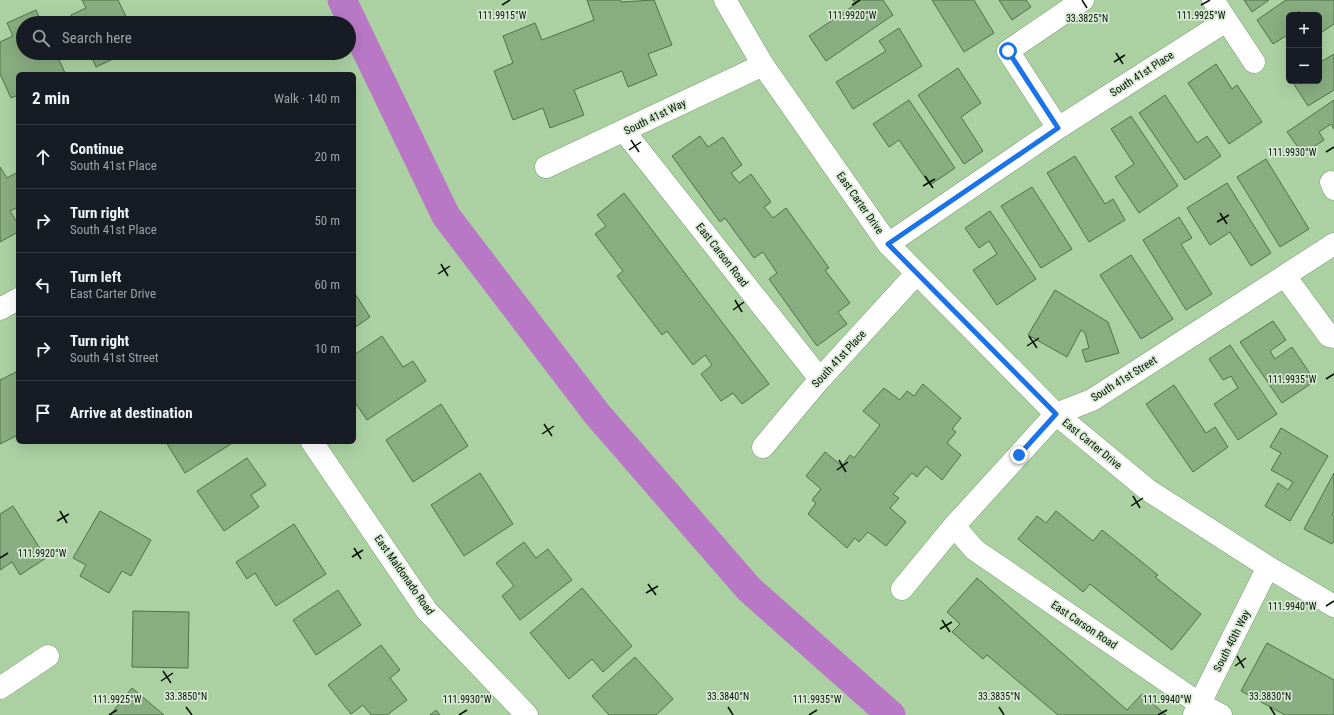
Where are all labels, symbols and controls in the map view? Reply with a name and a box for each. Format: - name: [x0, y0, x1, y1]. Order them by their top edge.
- text: 111.9915°W: [478, 10, 527, 21]
- text: 111.9920°W: [828, 10, 877, 21]
- text: 111.9925°W: [1177, 10, 1226, 21]
- map controls: [1286, 12, 1322, 84]
- button: +: [1286, 12, 1322, 48]
- text: 33.3825°N: [1066, 13, 1108, 24]
- search box: [16, 16, 356, 60]
- icon: search: [30, 27, 52, 49]
- text: Search here: [62, 29, 132, 47]
- route start: [999, 42, 1017, 60]
- button: −: [1286, 48, 1322, 84]
- street label: South 41st Place: [1108, 49, 1176, 99]
- text: 2 min: [32, 88, 70, 108]
- text: Walk · 140 m: [274, 91, 340, 106]
- street label: South 41st Way: [622, 96, 688, 138]
- text: Continue: [70, 140, 124, 158]
- icon: ahead: [32, 146, 54, 168]
- text: 111.9930°W: [1268, 147, 1317, 158]
- text: 20 m: [314, 149, 340, 164]
- text: South 41st Place: [70, 158, 157, 173]
- street label: East Carter Drive: [834, 169, 886, 237]
- text: Turn right: [70, 204, 129, 222]
- icon: right: [32, 210, 54, 232]
- text: 50 m: [314, 213, 340, 228]
- street label: East Carson Road: [693, 221, 751, 289]
- text: South 41st Place: [70, 222, 157, 237]
- text: Turn left: [70, 268, 121, 286]
- icon: left: [32, 274, 54, 296]
- text: 60 m: [314, 277, 340, 292]
- text: East Carter Drive: [70, 286, 156, 301]
- street label: South 41st Place: [809, 328, 869, 390]
- text: Turn right: [70, 332, 129, 350]
- icon: right: [32, 338, 54, 360]
- text: 10 m: [314, 341, 340, 356]
- text: South 41st Street: [70, 350, 159, 365]
- street label: South 41st Street: [1089, 354, 1159, 404]
- text: 111.9935°W: [1268, 374, 1317, 385]
- icon: arrive: [32, 402, 54, 424]
- text: Arrive at destination: [70, 404, 193, 422]
- street label: East Carter Drive: [1060, 416, 1124, 472]
- route end: [1010, 446, 1028, 464]
- street label: East Maldonado Road: [371, 532, 437, 618]
- text: 111.9920°W: [18, 548, 67, 559]
- street label: East Carson Road: [1048, 598, 1120, 652]
- text: 111.9940°W: [1268, 601, 1317, 612]
- street label: South 40th Way: [1211, 608, 1253, 674]
- text: 33.3850°N: [165, 691, 207, 702]
- text: 33.3840°N: [707, 691, 749, 702]
- text: 33.3835°N: [978, 691, 1020, 702]
- text: 33.3830°N: [1249, 691, 1291, 702]
- text: 111.9925°W: [93, 694, 142, 705]
- text: 111.9930°W: [443, 694, 492, 705]
- text: 111.9935°W: [793, 694, 842, 705]
- text: 111.9940°W: [1143, 694, 1192, 705]

